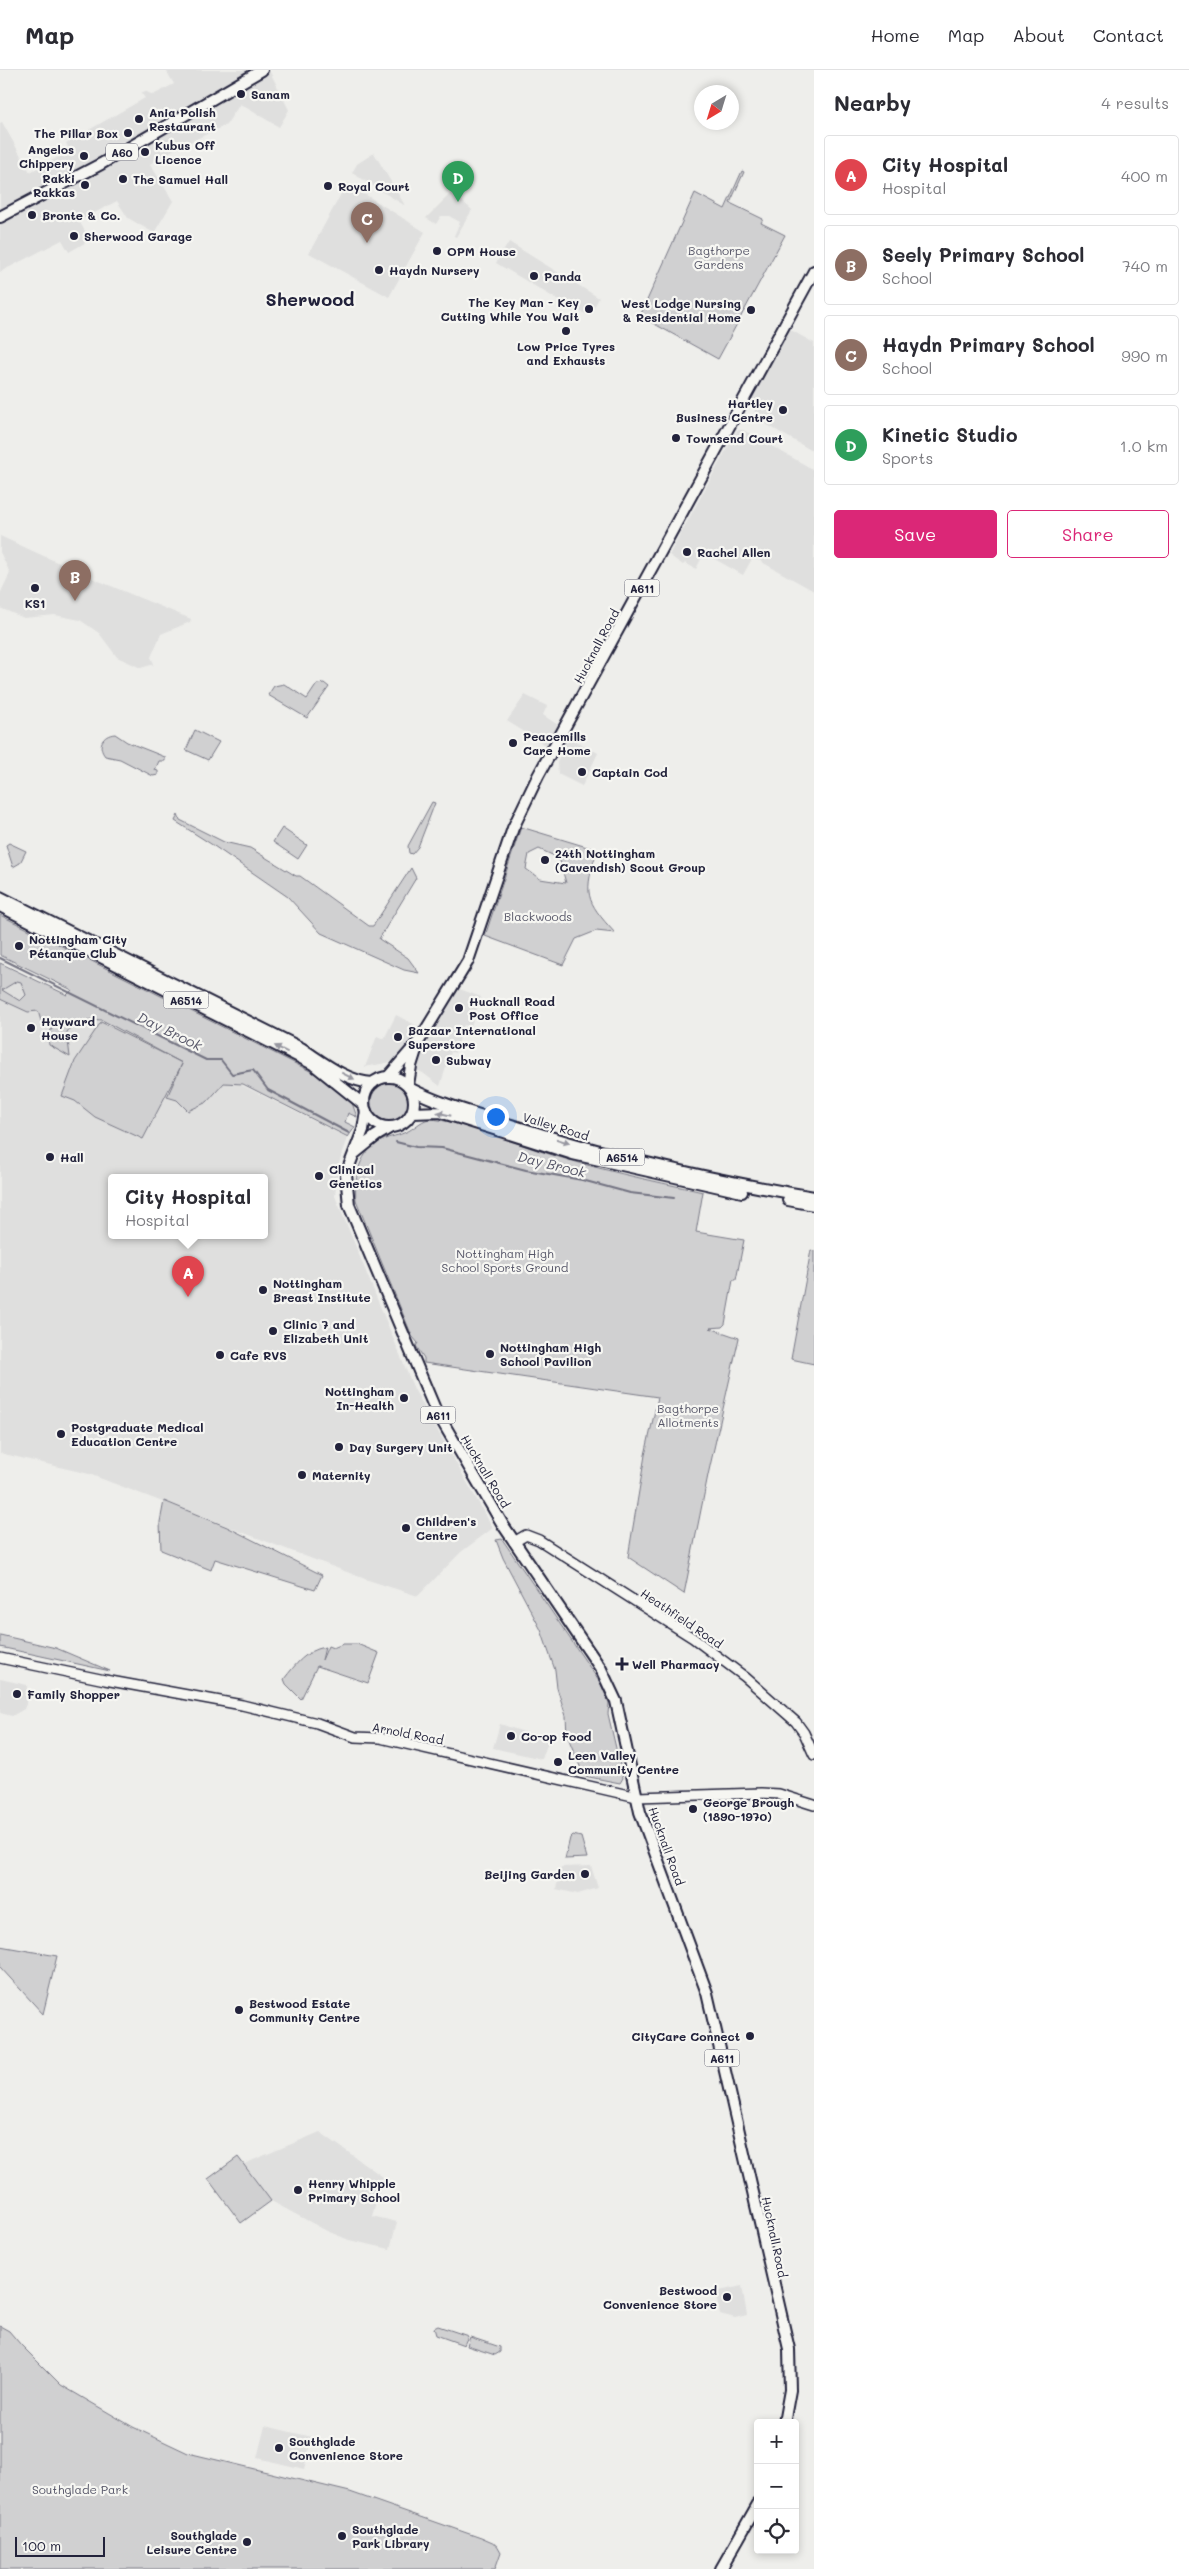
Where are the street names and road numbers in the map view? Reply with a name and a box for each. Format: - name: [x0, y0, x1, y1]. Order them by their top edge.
- road number: A60: [106, 144, 138, 160]
- road number: A611: [624, 579, 660, 596]
- street label: Hucknall Road: [570, 606, 623, 686]
- road number: A6514: [164, 992, 208, 1008]
- street label: Valley Road: [521, 1108, 592, 1144]
- road number: A6514: [600, 1148, 644, 1166]
- road number: A611: [420, 1406, 456, 1424]
- street label: Hucknall Road: [458, 1432, 514, 1511]
- street label: Heathfield Road: [638, 1585, 726, 1652]
- street label: Arnold Road: [371, 1718, 445, 1748]
- street label: Hucknall Road: [645, 1805, 689, 1888]
- road number: A611: [704, 2050, 740, 2066]
- street label: Hucknall Road: [759, 2195, 791, 2279]

